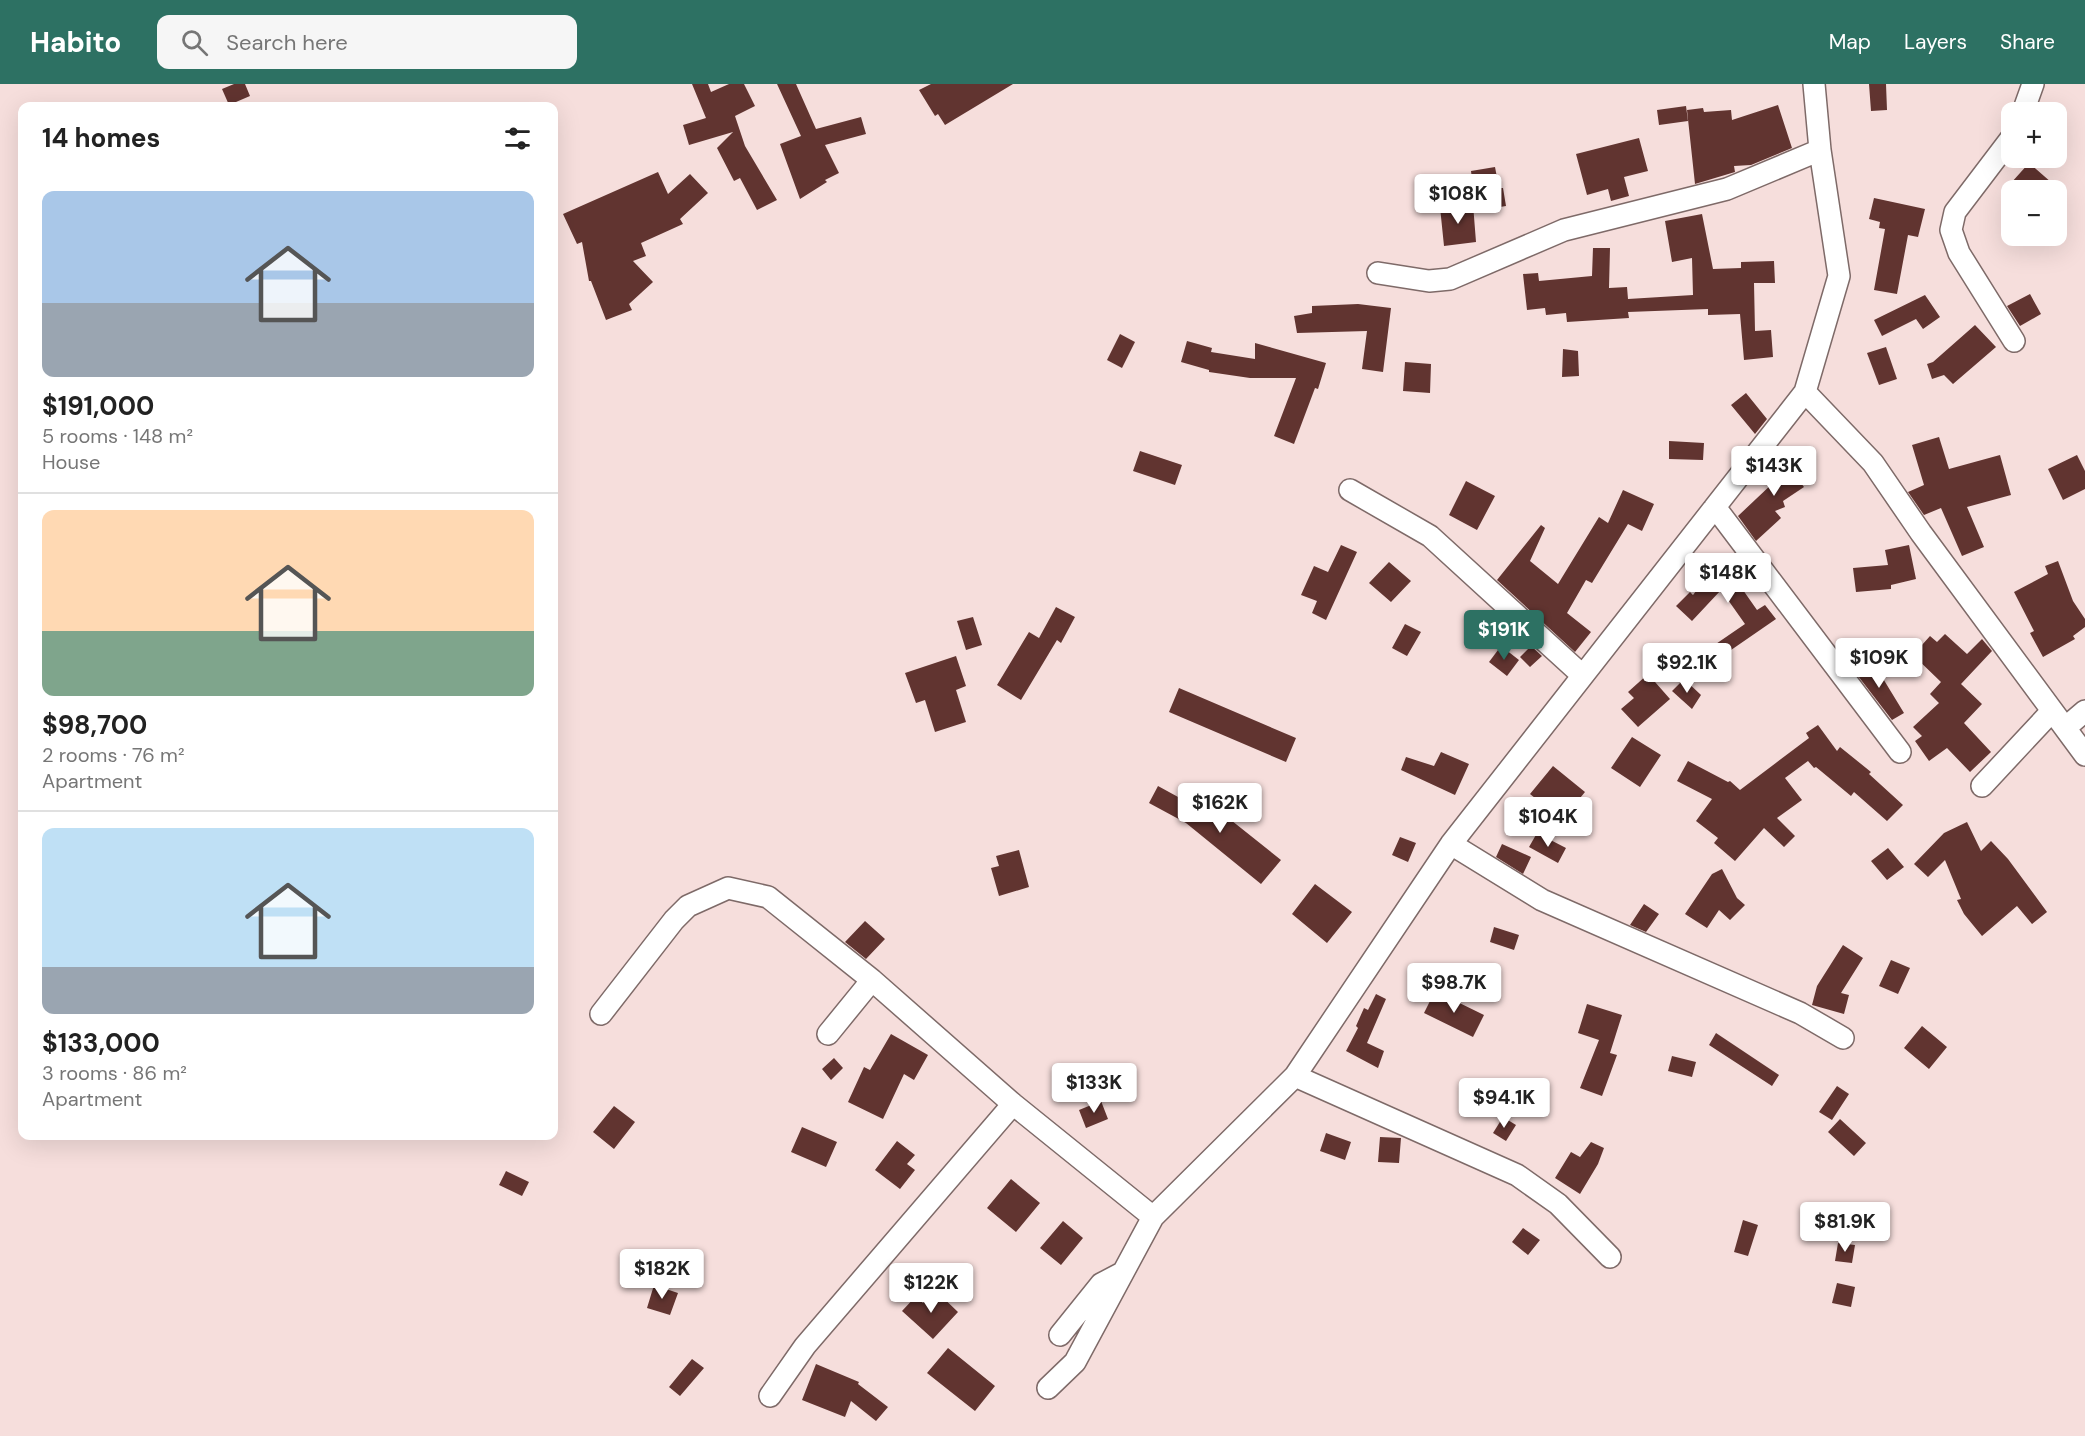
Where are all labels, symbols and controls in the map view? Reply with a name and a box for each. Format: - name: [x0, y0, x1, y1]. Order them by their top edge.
- search box: [157, 15, 577, 69]
- text: Habito: [30, 24, 121, 61]
- icon: search: [178, 26, 211, 59]
- text: Search here: [226, 28, 348, 57]
- text: Map: [1829, 28, 1871, 56]
- text: Layers: [1904, 28, 1967, 56]
- text: Share: [2000, 28, 2055, 56]
- map controls: [2001, 102, 2067, 246]
- button: +: [2001, 102, 2067, 168]
- text: 14 homes: [42, 121, 160, 155]
- icon: filters: [501, 122, 534, 155]
- pin: $108K: [1416, 174, 1500, 225]
- text: $108K: [1428, 180, 1488, 206]
- button: −: [2001, 180, 2067, 246]
- icon: home: [234, 230, 342, 338]
- text: $191,000: [42, 389, 154, 423]
- text: 5 rooms · 148 m²: [42, 423, 193, 449]
- pin: $143K: [1732, 446, 1816, 497]
- text: House: [42, 449, 100, 475]
- text: $143K: [1745, 452, 1803, 478]
- icon: home: [234, 549, 342, 657]
- pin: $148K: [1686, 553, 1770, 604]
- text: $148K: [1699, 559, 1757, 585]
- pin: $191K: [1462, 610, 1546, 661]
- text: $191K: [1478, 616, 1530, 642]
- pin: $109K: [1837, 638, 1921, 689]
- pin: $92.1K: [1638, 643, 1736, 694]
- text: $109K: [1849, 644, 1909, 670]
- text: $92.1K: [1657, 649, 1717, 675]
- text: $98,700: [42, 708, 147, 742]
- text: 2 rooms · 76 m²: [42, 742, 185, 768]
- text: Apartment: [42, 768, 142, 794]
- pin: $162K: [1178, 783, 1262, 834]
- text: $162K: [1192, 789, 1248, 815]
- pin: $104K: [1506, 797, 1590, 848]
- text: $104K: [1518, 803, 1578, 829]
- icon: home: [234, 867, 342, 975]
- pin: $98.7K: [1405, 963, 1503, 1014]
- text: $98.7K: [1421, 969, 1487, 995]
- text: $133,000: [42, 1026, 160, 1060]
- text: 3 rooms · 86 m²: [42, 1060, 187, 1086]
- pin: $133K: [1052, 1063, 1136, 1114]
- text: $133K: [1066, 1069, 1122, 1095]
- pin: $94.1K: [1455, 1078, 1553, 1129]
- text: $94.1K: [1473, 1084, 1535, 1110]
- text: Apartment: [42, 1086, 142, 1112]
- pin: $81.9K: [1796, 1202, 1894, 1253]
- text: $81.9K: [1814, 1208, 1876, 1234]
- pin: $182K: [620, 1249, 704, 1300]
- text: $182K: [634, 1255, 690, 1281]
- pin: $122K: [889, 1263, 973, 1314]
- text: $122K: [903, 1269, 959, 1295]

